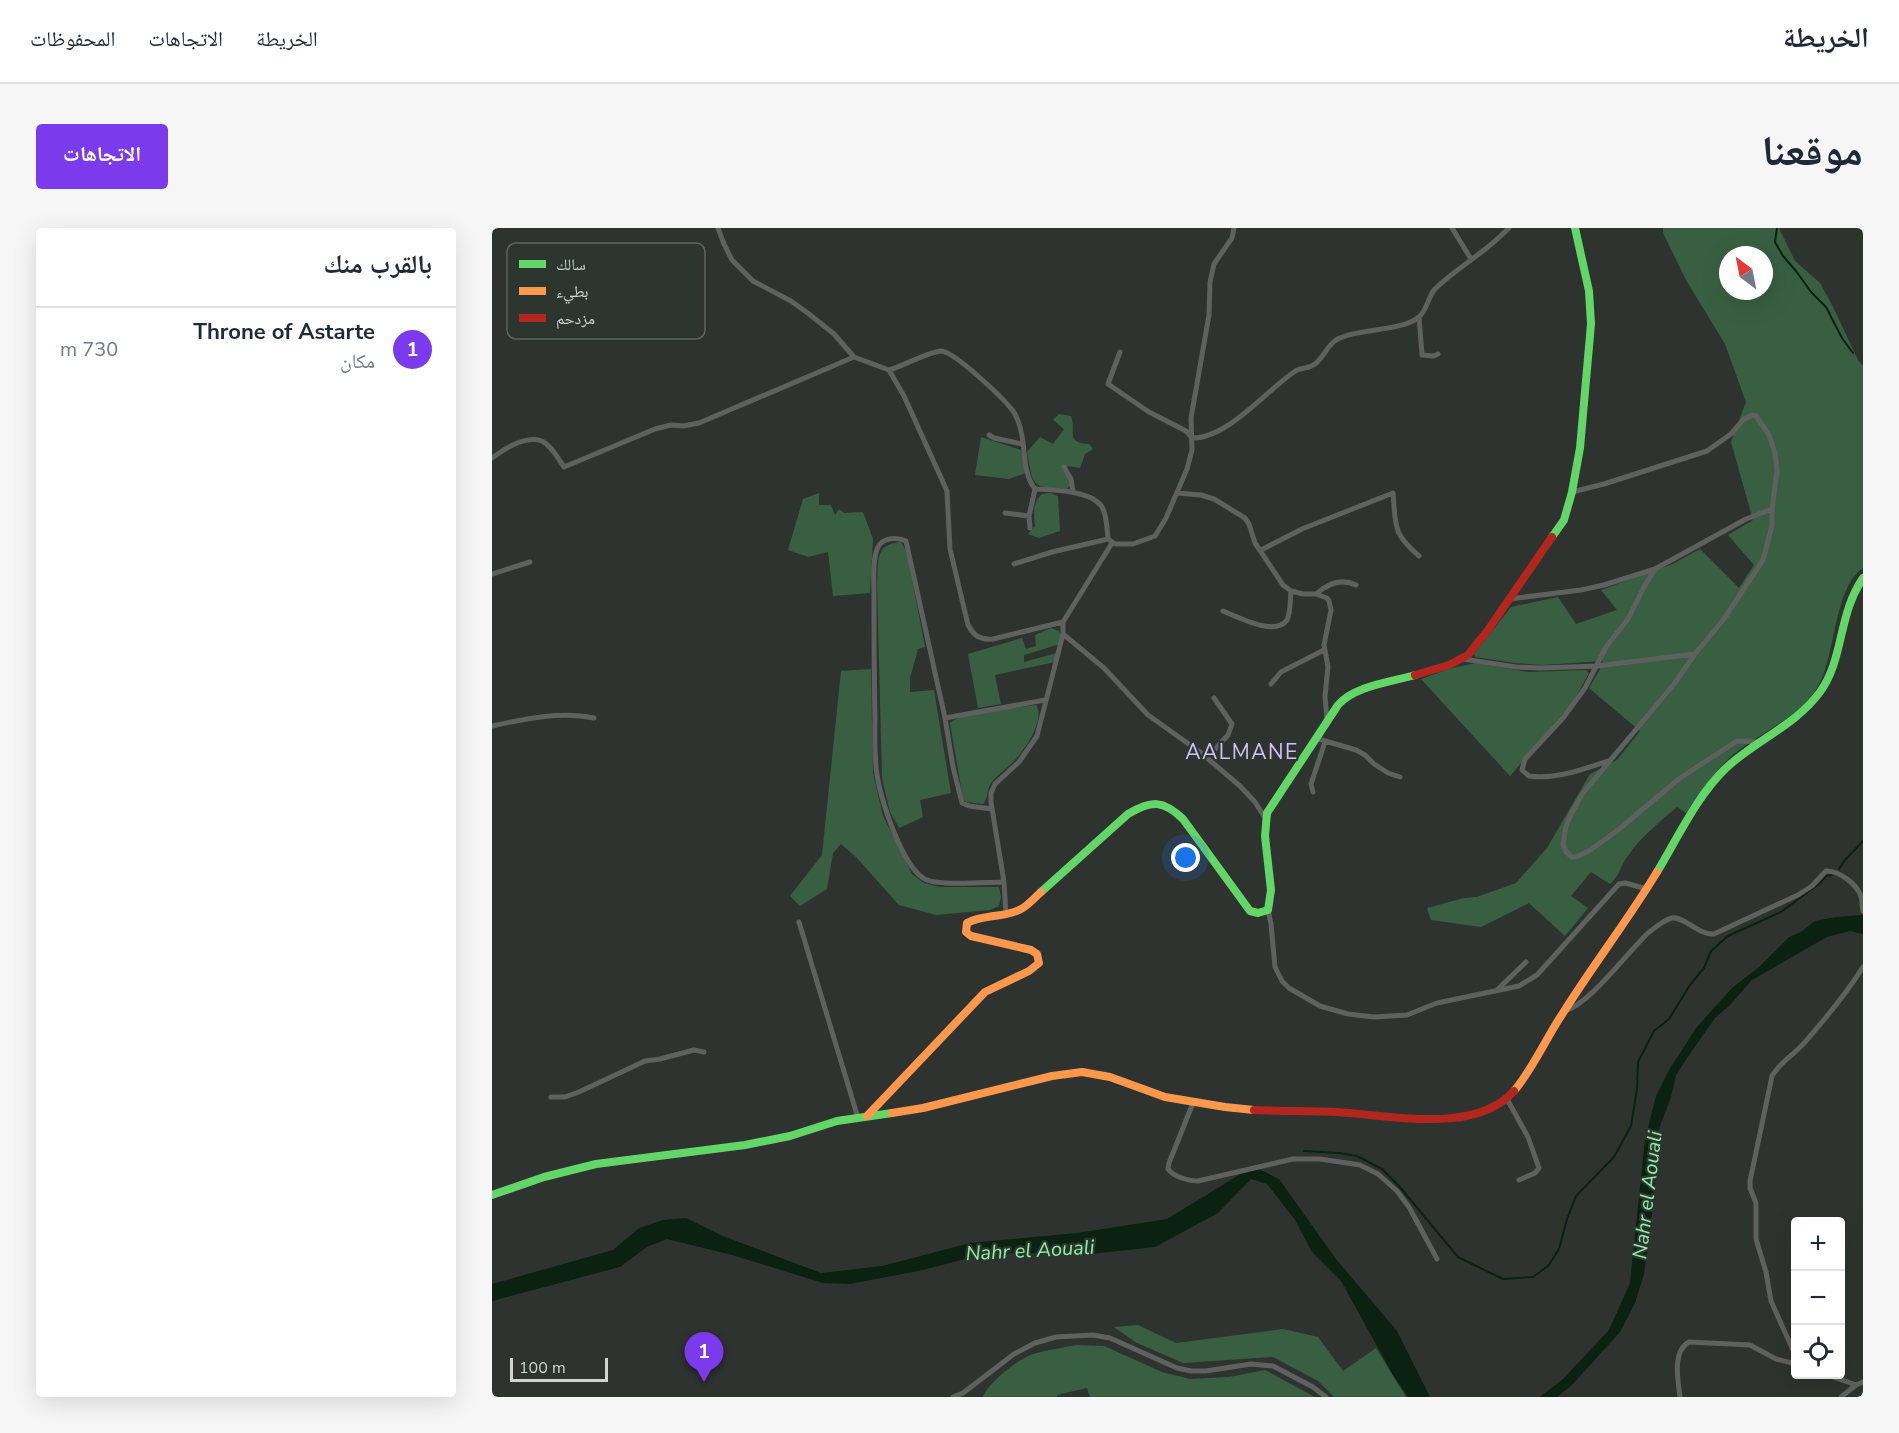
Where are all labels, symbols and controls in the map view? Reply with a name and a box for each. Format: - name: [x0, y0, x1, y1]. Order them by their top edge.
- text: الخريطة: [1783, 19, 1869, 57]
- text: المحفوظات: [30, 25, 115, 53]
- text: الاتجاهات: [148, 25, 223, 53]
- text: الخريطة: [256, 25, 318, 53]
- text: موقعنا: [1762, 123, 1863, 180]
- button: الاتجاهات: [36, 124, 168, 189]
- legend: [507, 243, 705, 339]
- north arrow: [1719, 246, 1773, 300]
- text: بالقرب منك: [324, 247, 432, 282]
- text: سالك: [556, 254, 586, 276]
- text: بطيء: [556, 281, 588, 304]
- text: مزدحم: [556, 308, 595, 330]
- text: Throne of Astarte: [193, 317, 375, 347]
- text: 730 m: [60, 336, 118, 363]
- text: 1: [407, 336, 419, 363]
- text: مكان: [340, 348, 375, 375]
- district label: AALMANE: [1185, 738, 1299, 766]
- your location: [1171, 843, 1200, 872]
- water label: Nahr el Aouali: [1626, 1129, 1669, 1261]
- map controls: [1791, 1217, 1845, 1379]
- button: +: [1791, 1217, 1845, 1271]
- water label: Nahr el Aouali: [965, 1234, 1095, 1267]
- button: −: [1791, 1271, 1845, 1325]
- button: locate: [1791, 1325, 1845, 1379]
- pin: 1: [684, 1332, 724, 1382]
- scale bar: [510, 1355, 608, 1382]
- text: 100 m: [519, 1357, 566, 1379]

